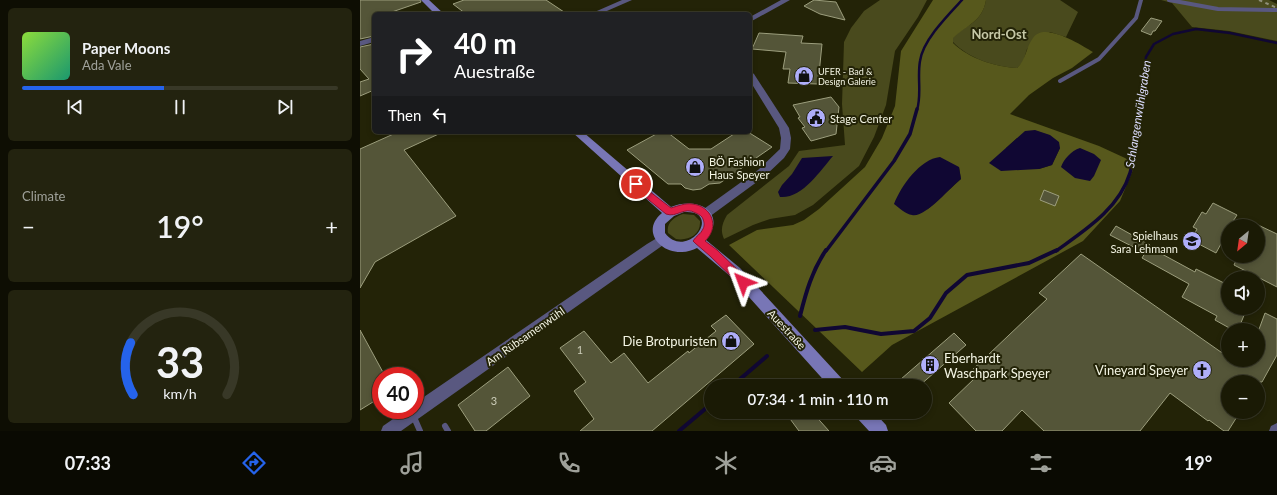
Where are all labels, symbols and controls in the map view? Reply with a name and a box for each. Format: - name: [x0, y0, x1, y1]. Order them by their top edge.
- text: 40 m: [454, 26, 517, 60]
- district label: Nord-Ost: [971, 26, 1027, 42]
- icon: right: [388, 28, 440, 80]
- text: Paper Moons: [82, 39, 170, 57]
- text: Ada Vale: [82, 57, 132, 73]
- water label: Schlangenwühlgraben: [1122, 59, 1154, 169]
- text: Auestraße: [454, 60, 535, 82]
- shop icon: UFER - Bad & Design Galerie: [793, 65, 815, 87]
- place label: UFER - Bad & Design Galerie: [818, 66, 876, 87]
- icon: previous: [64, 96, 86, 118]
- icon: pause: [169, 96, 191, 118]
- icon: next: [274, 96, 296, 118]
- icon: left: [429, 104, 451, 126]
- text: Then: [388, 106, 421, 124]
- public building icon: Stage Center: [805, 107, 827, 129]
- place label: Stage Center: [830, 112, 892, 125]
- place label: BÖ Fashion Haus Speyer: [709, 155, 769, 181]
- shop icon: BÖ Fashion Haus Speyer: [684, 156, 706, 178]
- pin: [619, 167, 653, 201]
- icon: arrive: [625, 173, 647, 195]
- text: Climate: [22, 188, 65, 204]
- text: 19°: [156, 208, 204, 244]
- text: −: [22, 213, 35, 240]
- text: +: [325, 213, 338, 240]
- north arrow: [1221, 219, 1265, 263]
- map controls: [1221, 219, 1265, 419]
- place label: Spielhaus Sara Lehmann: [1110, 229, 1178, 255]
- school or university icon: Spielhaus Sara Lehmann: [1181, 230, 1203, 252]
- position arrow: [722, 261, 764, 303]
- button: sound: [1221, 271, 1265, 315]
- street label: Am Rübsamenwühl: [483, 304, 567, 368]
- street label: Auestraße: [765, 306, 809, 352]
- button: +: [1221, 323, 1265, 367]
- shop icon: Die Brotpuristen: [720, 330, 742, 352]
- place label: Die Brotpuristen: [623, 333, 717, 349]
- text: 33: [156, 336, 204, 386]
- house number: 1: [577, 343, 583, 356]
- place label: Eberhardt Waschpark Speyer: [944, 350, 1050, 381]
- building icon: Eberhardt Waschpark Speyer: [919, 354, 941, 376]
- church icon: Vineyard Speyer: [1191, 359, 1213, 381]
- place label: Vineyard Speyer: [1095, 362, 1188, 378]
- speed limit sign: 40: [372, 367, 424, 419]
- button: −: [1221, 375, 1265, 419]
- text: km/h: [163, 384, 197, 401]
- text: 07:34 · 1 min · 110 m: [748, 390, 888, 408]
- house number: 3: [491, 394, 497, 407]
- icon: directions: [240, 449, 268, 477]
- icon: music: [398, 449, 426, 477]
- icon: phone: [555, 449, 583, 477]
- icon: climate: [712, 449, 740, 477]
- icon: car: [869, 449, 897, 477]
- icon: filters: [1027, 449, 1055, 477]
- text: 07:33: [65, 452, 111, 474]
- text: 19°: [1184, 452, 1212, 474]

